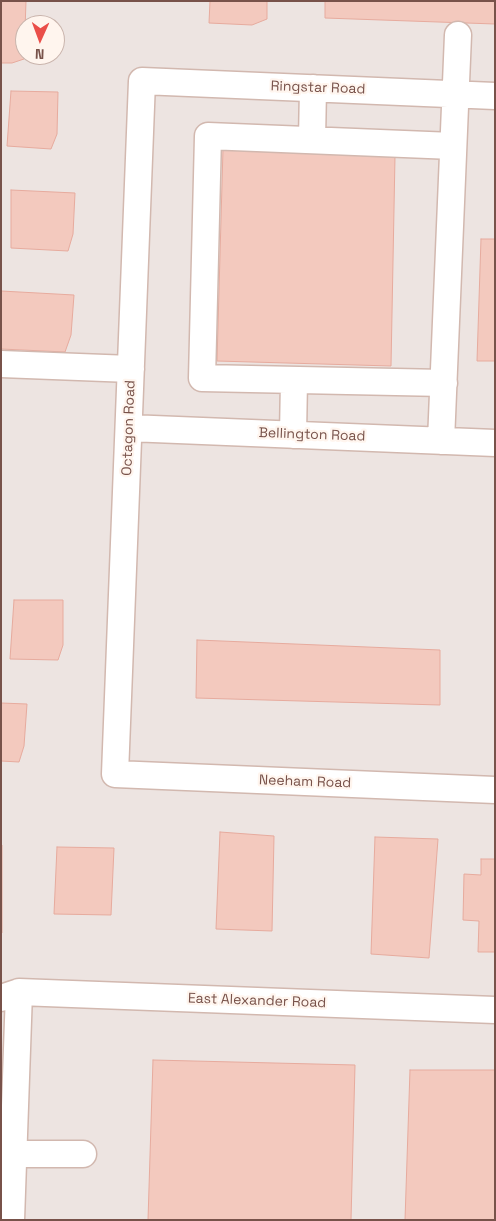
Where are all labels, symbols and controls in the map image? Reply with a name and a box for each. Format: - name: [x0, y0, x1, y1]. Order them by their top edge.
- north arrow: [15, 15, 65, 65]
- text: N: [35, 45, 45, 63]
- street label: Ringstar Road: [270, 78, 366, 98]
- street label: Octagon Road: [119, 380, 139, 476]
- street label: Bellington Road: [258, 425, 366, 445]
- street label: Neeham Road: [258, 772, 352, 792]
- street label: East Alexander Road: [187, 990, 327, 1012]

